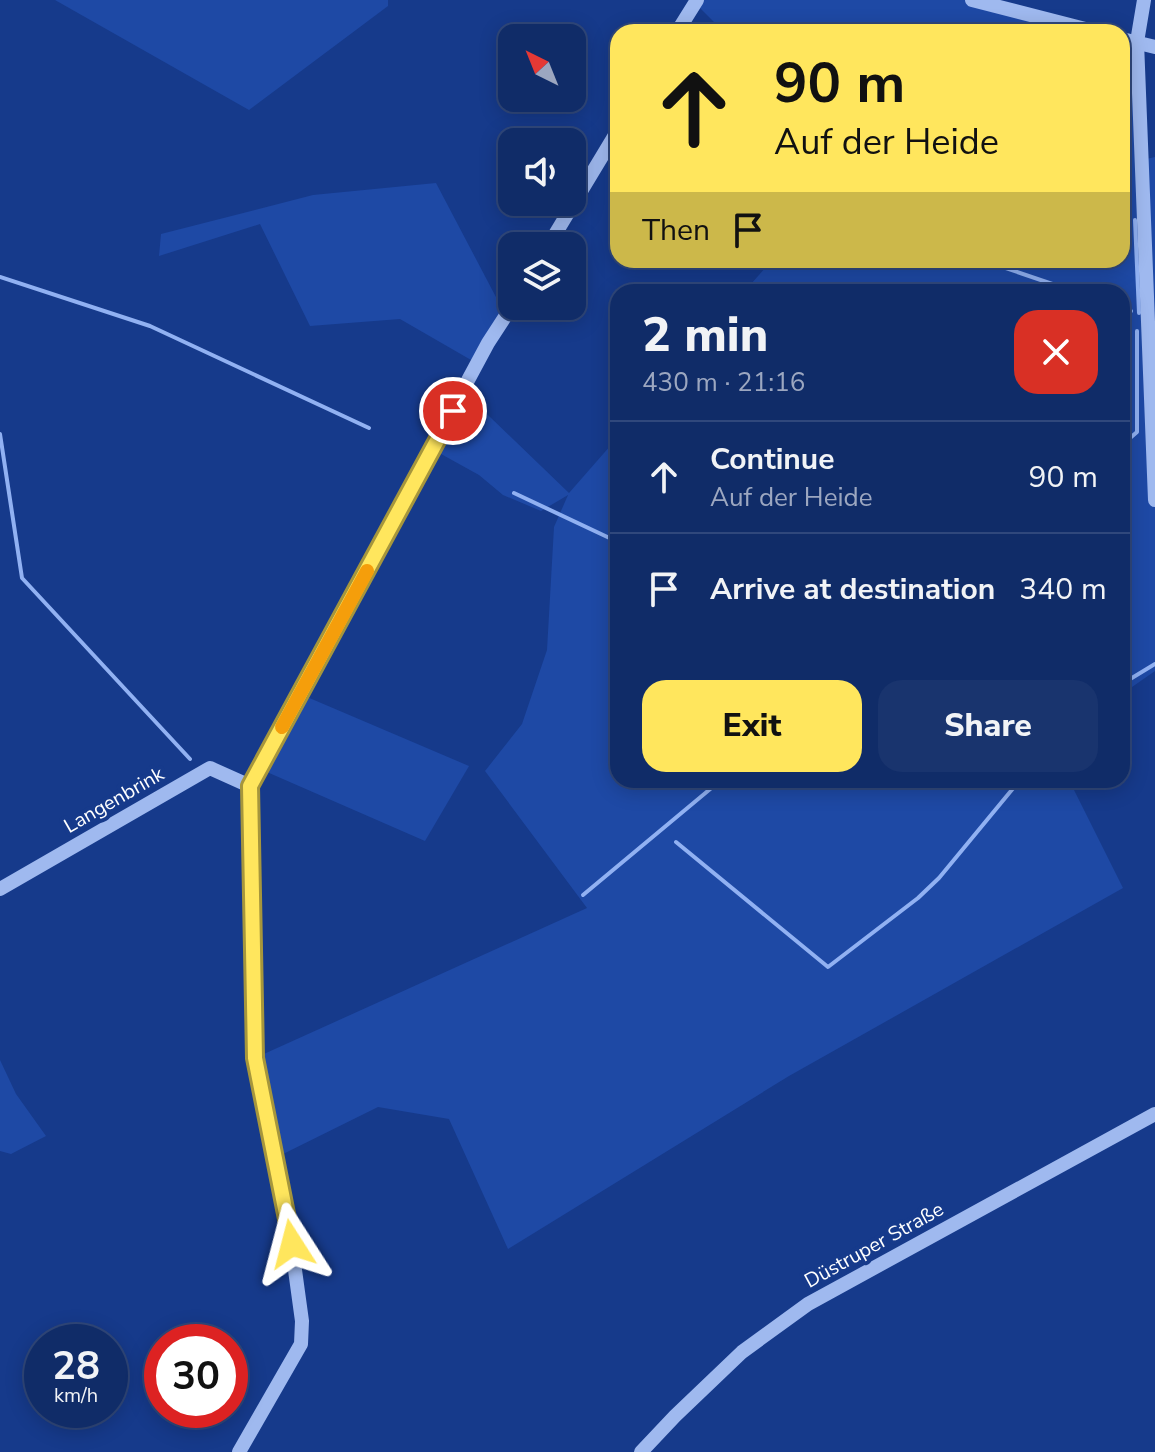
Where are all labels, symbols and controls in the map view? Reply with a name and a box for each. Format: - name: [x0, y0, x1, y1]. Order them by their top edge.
- north arrow: [498, 24, 586, 112]
- map controls: [498, 24, 586, 320]
- text: 90 m: [774, 45, 905, 122]
- icon: ahead: [642, 56, 746, 160]
- text: Auf der Heide: [774, 118, 999, 167]
- button: sound: [498, 128, 586, 216]
- icon: arrive: [726, 208, 770, 252]
- text: Then: [642, 210, 710, 251]
- button: layers: [498, 232, 586, 320]
- text: 2 min: [642, 302, 768, 368]
- button: close: [1014, 310, 1098, 394]
- text: 430 m · 21:16: [642, 365, 805, 400]
- pin: [419, 377, 487, 445]
- icon: arrive: [431, 389, 475, 433]
- text: Continue: [710, 439, 835, 480]
- icon: ahead: [642, 455, 686, 499]
- text: 90 m: [1029, 457, 1098, 498]
- text: Auf der Heide: [710, 480, 873, 515]
- icon: arrive: [642, 567, 686, 611]
- text: Arrive at destination: [710, 569, 995, 610]
- text: 340 m: [1019, 569, 1107, 610]
- button: Exit: [642, 680, 862, 772]
- button: Share: [878, 680, 1098, 772]
- street label: Langenbrink: [59, 760, 170, 840]
- street label: Düstruper Straße: [799, 1196, 949, 1294]
- position arrow: [250, 1202, 334, 1286]
- speed limit sign: 30: [144, 1324, 248, 1428]
- text: 28: [52, 1339, 100, 1393]
- text: km/h: [54, 1382, 98, 1409]

